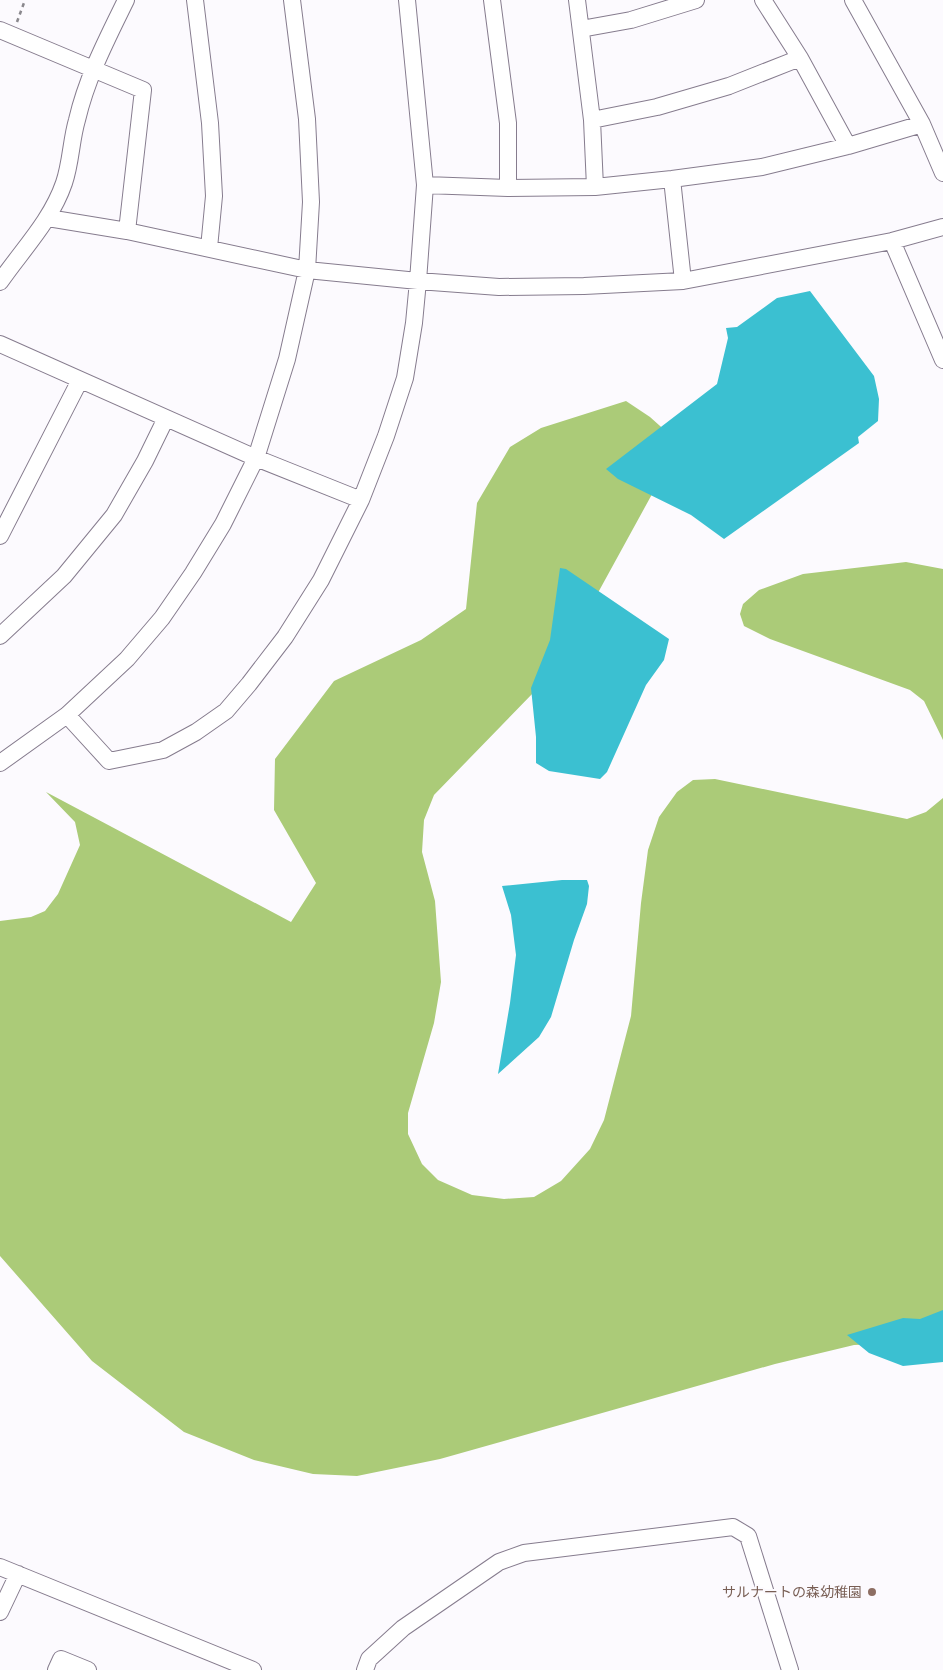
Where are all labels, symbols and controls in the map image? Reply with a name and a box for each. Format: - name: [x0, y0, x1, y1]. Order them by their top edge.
- place label: サルナートの森幼稚園: [722, 1583, 862, 1600]
- marker: サルナートの森幼稚園: [866, 1586, 878, 1598]

